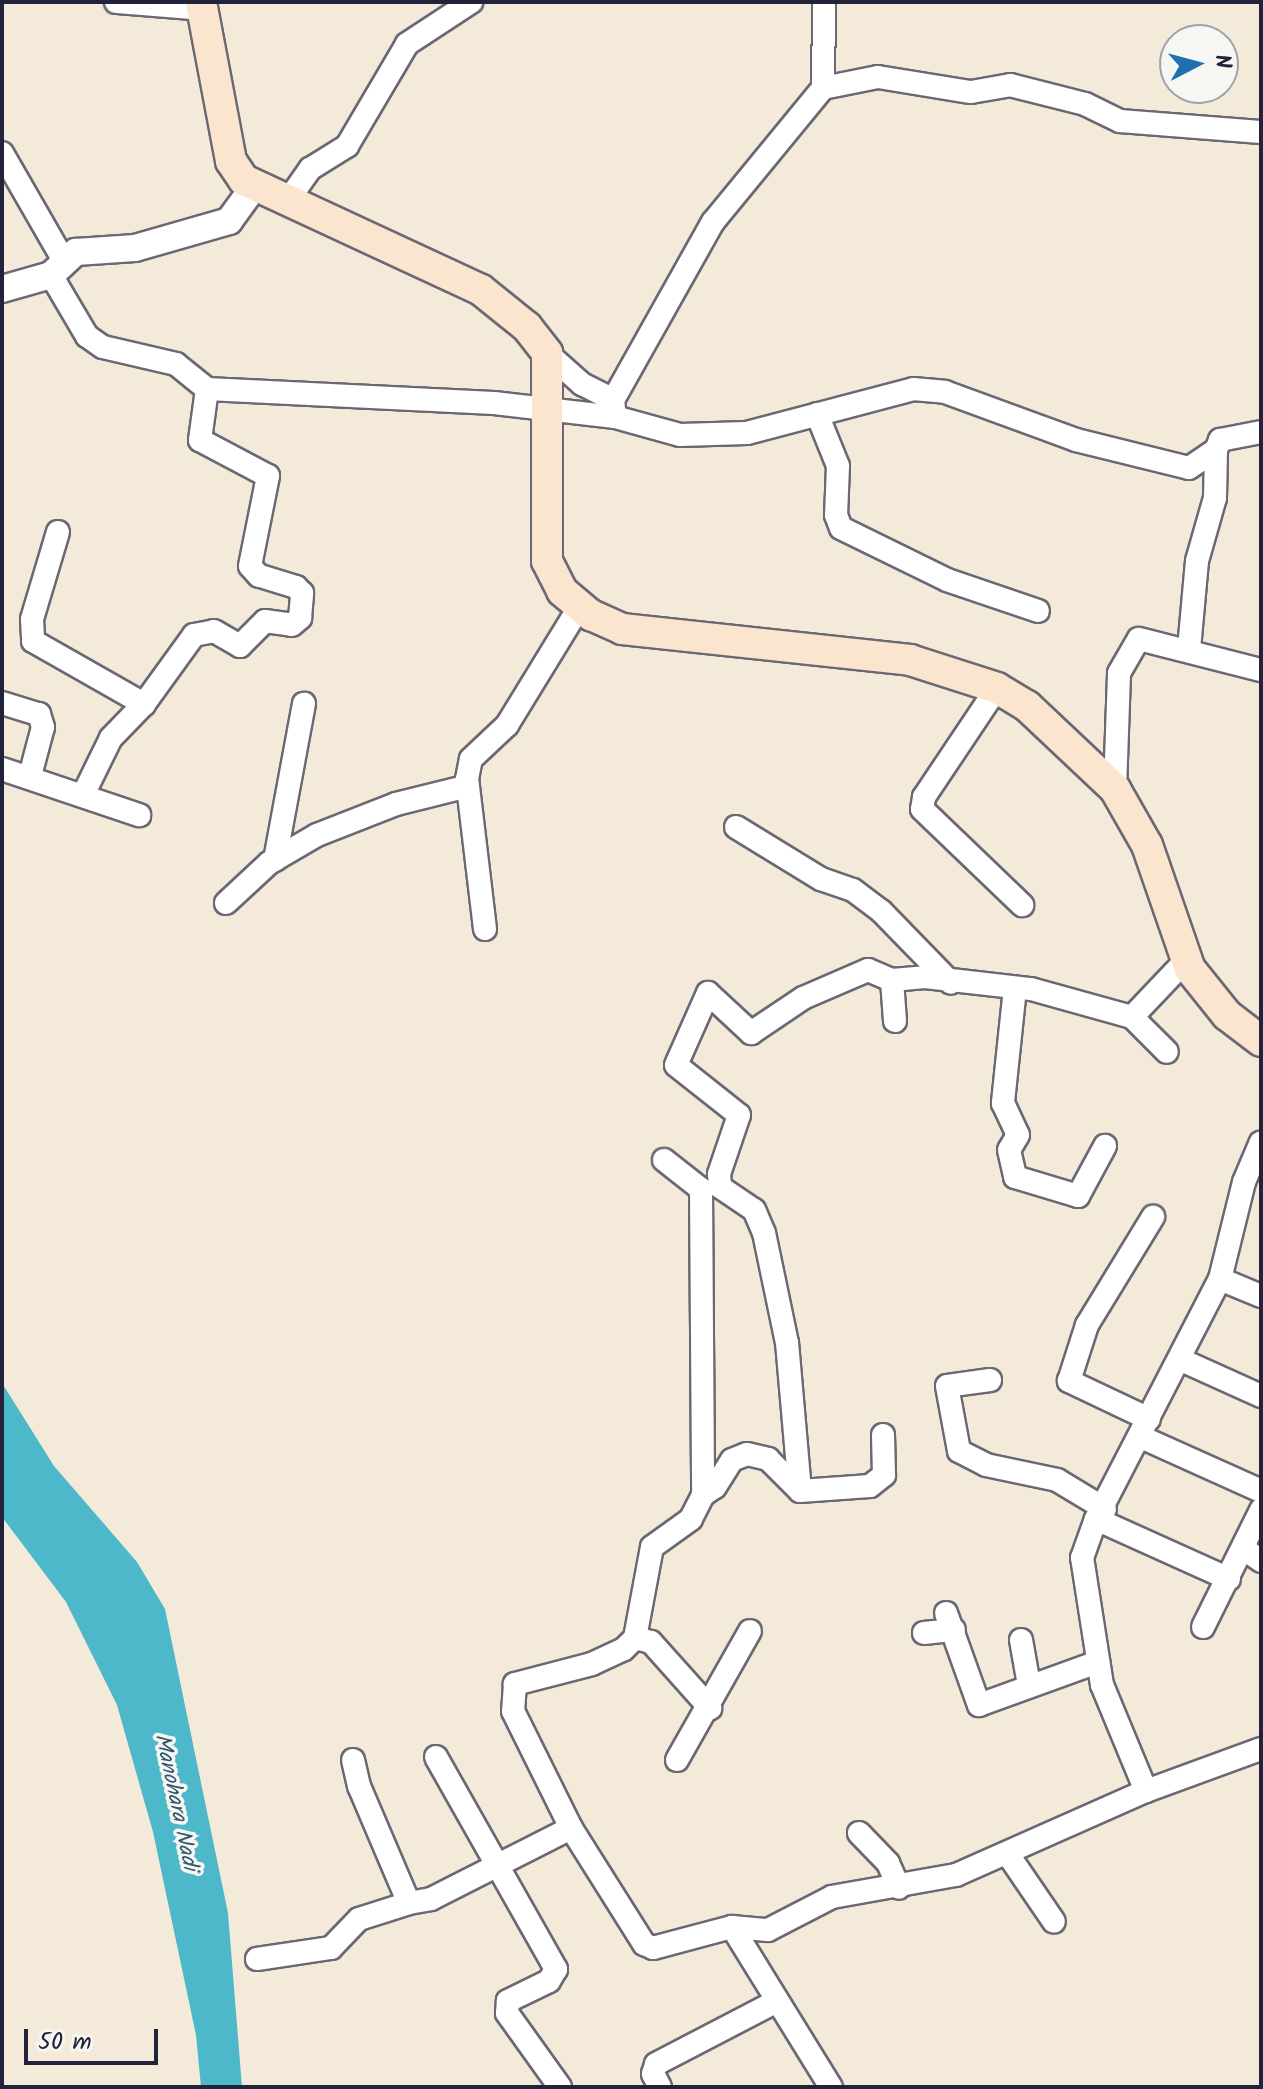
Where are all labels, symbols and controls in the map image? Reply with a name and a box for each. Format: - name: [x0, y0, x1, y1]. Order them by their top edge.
- north arrow: [1159, 24, 1239, 104]
- text: N: [1203, 53, 1240, 70]
- water label: Manohara Nadi: [148, 1731, 202, 1873]
- scale bar: [28, 2013, 162, 2063]
- text: 50 m: [38, 2023, 92, 2062]

